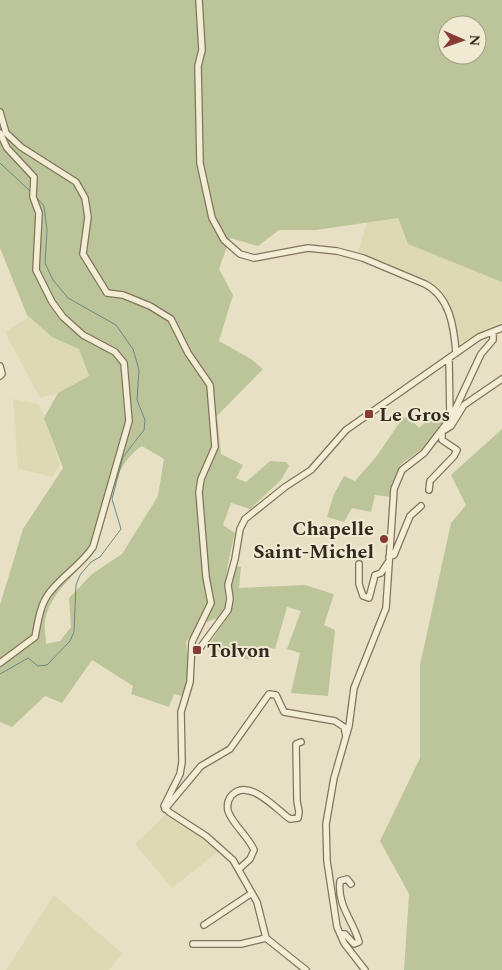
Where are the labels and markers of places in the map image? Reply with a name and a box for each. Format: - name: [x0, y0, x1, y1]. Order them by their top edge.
- place label: Le Gros: [379, 400, 450, 430]
- marker: Le Gros: [363, 408, 375, 420]
- place label: Chapelle Saint-Michel: [253, 514, 374, 567]
- marker: Chapelle Saint-Michel: [378, 533, 390, 545]
- place label: Tolvon: [207, 636, 270, 666]
- marker: Tolvon: [191, 644, 203, 656]

